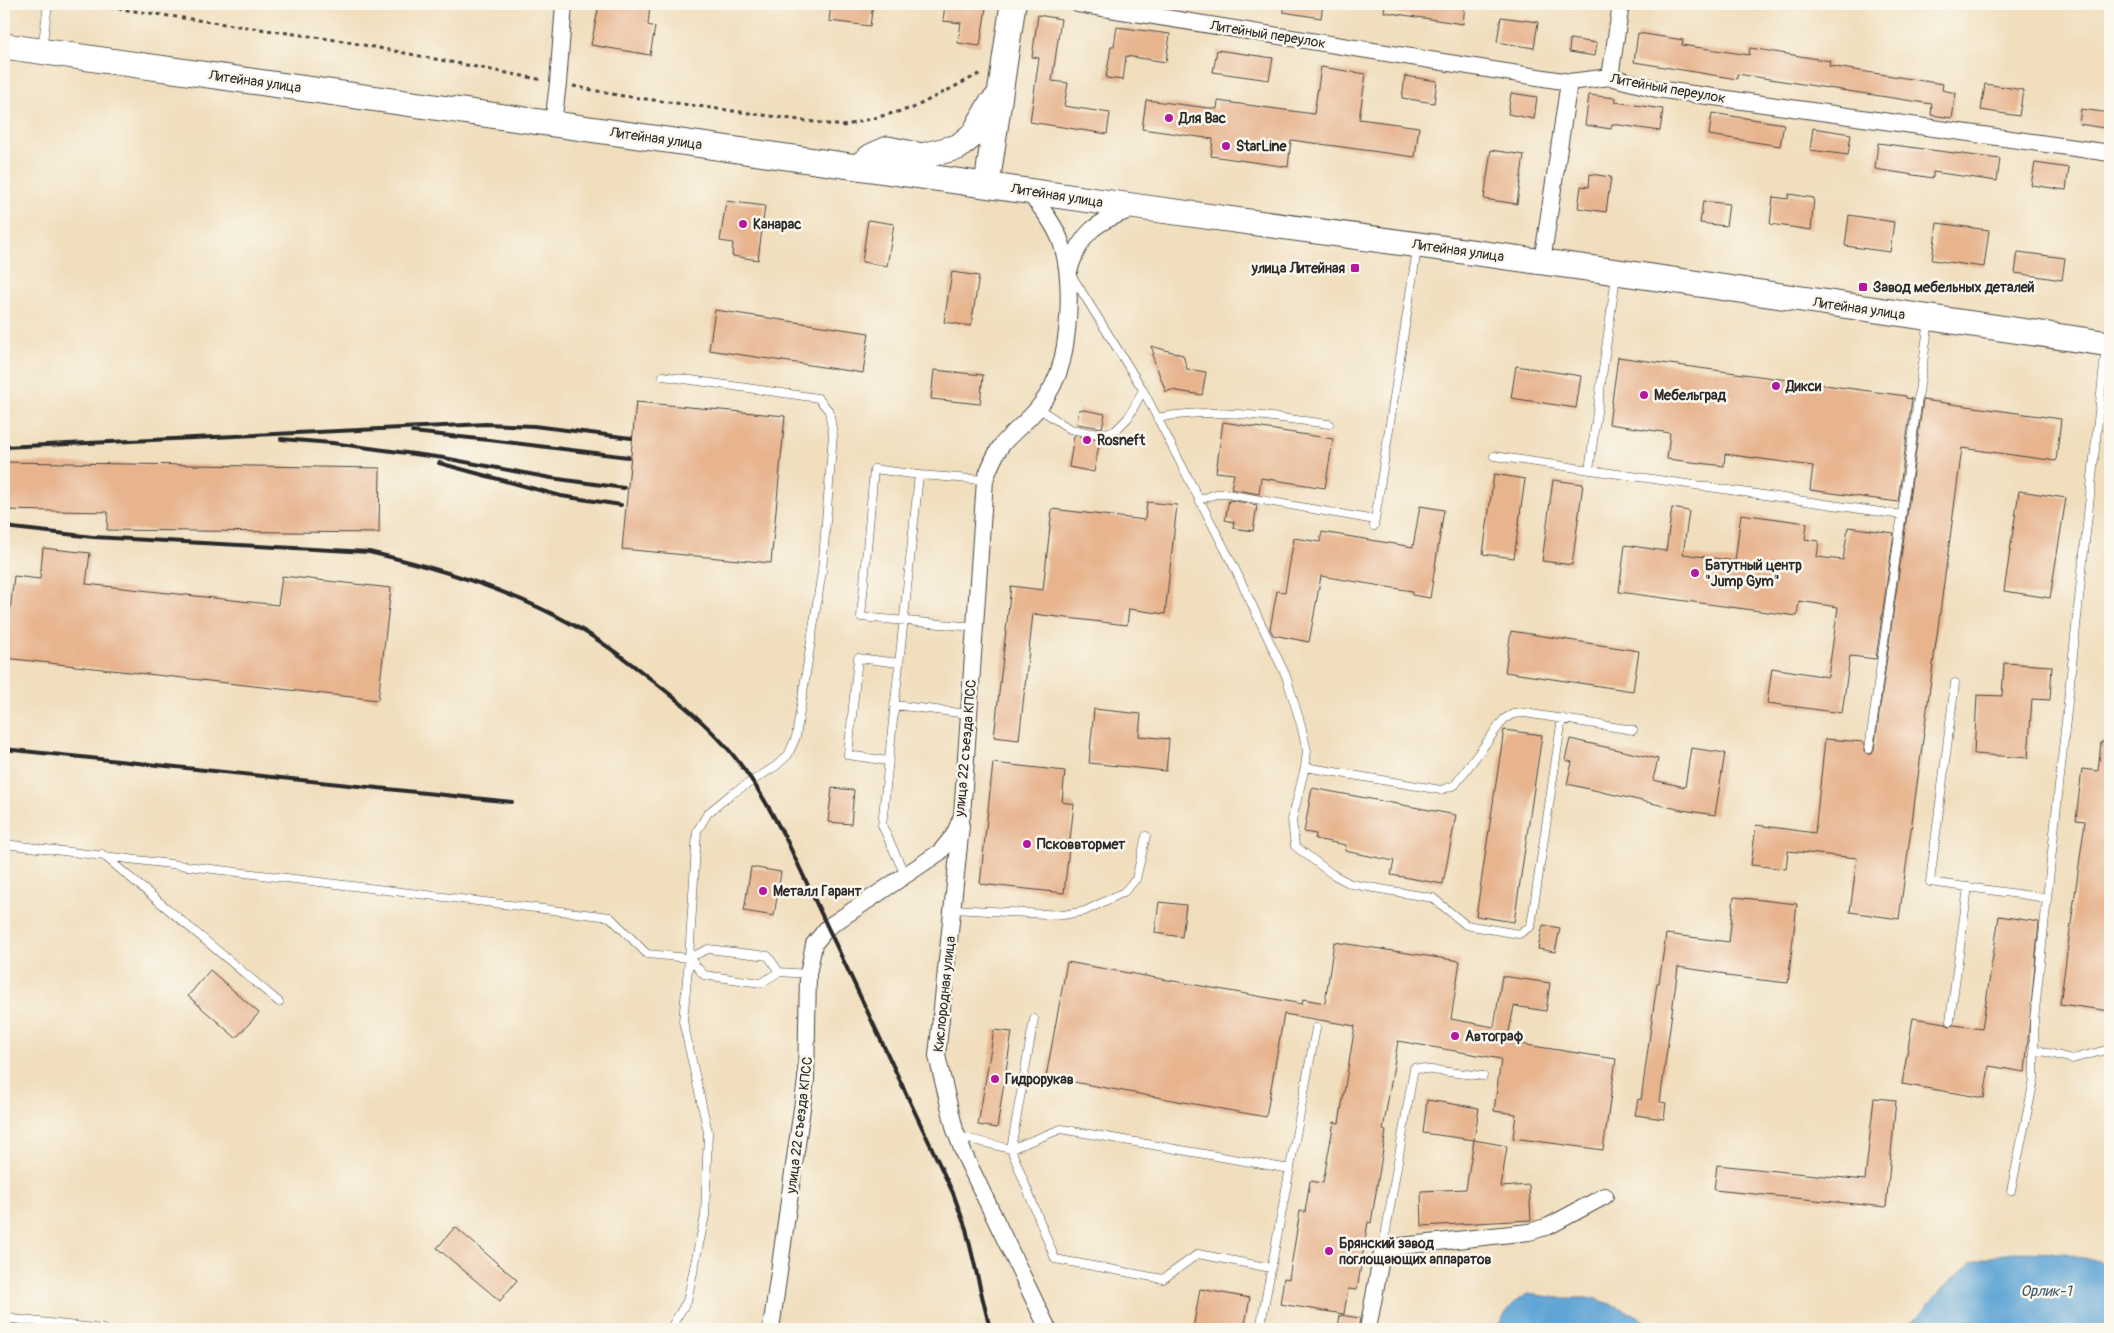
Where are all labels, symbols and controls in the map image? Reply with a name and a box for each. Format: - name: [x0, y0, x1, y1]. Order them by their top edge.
- street label: Литейный переулок: [1208, 17, 1327, 52]
- street label: Литейная улица: [207, 66, 302, 96]
- street label: Литейный переулок: [1608, 70, 1727, 107]
- place label: Для Вас: [1178, 110, 1226, 127]
- marker: Для Вас: [1163, 112, 1175, 124]
- street label: Литейная улица: [608, 123, 703, 153]
- place label: StarLine: [1236, 138, 1287, 155]
- marker: StarLine: [1220, 140, 1232, 152]
- street label: Литейная улица: [1009, 180, 1104, 211]
- place label: Канарас: [753, 216, 801, 233]
- marker: Канарас: [737, 218, 749, 230]
- street label: Литейная улица: [1410, 235, 1505, 265]
- place label: улица Литейная: [1251, 260, 1345, 277]
- marker: улица Литейная: [1349, 262, 1361, 274]
- place label: Завод мебельных деталей: [1873, 279, 2035, 296]
- marker: Завод мебельных деталей: [1857, 281, 1869, 293]
- street label: Литейная улица: [1811, 293, 1906, 323]
- place label: Дикси: [1785, 378, 1822, 395]
- marker: Дикси: [1770, 380, 1782, 392]
- place label: Мебельград: [1654, 387, 1727, 404]
- marker: Мебельград: [1638, 389, 1650, 401]
- place label: Rosneft: [1097, 432, 1145, 449]
- marker: Rosneft: [1081, 434, 1093, 446]
- place label: Батутный центр "Jump Gym": [1705, 557, 1802, 590]
- marker: Батутный центр "Jump Gym": [1689, 567, 1701, 579]
- street label: улица 22 съезда КПСС: [951, 678, 980, 818]
- place label: Псковвтормет: [1037, 836, 1126, 853]
- marker: Псковвтормет: [1021, 838, 1033, 850]
- place label: Металл Гарант: [773, 883, 863, 900]
- marker: Металл Гарант: [757, 885, 769, 897]
- street label: Кислородная улица: [930, 935, 959, 1053]
- place label: Автограф: [1465, 1028, 1523, 1045]
- marker: Автограф: [1449, 1030, 1461, 1042]
- street label: улица 22 съезда КПСС: [783, 1055, 816, 1195]
- place label: Гидрорукав: [1005, 1071, 1074, 1088]
- marker: Гидрорукав: [989, 1073, 1001, 1085]
- place label: Брянский завод поглощающих аппаратов: [1339, 1235, 1492, 1268]
- marker: Брянский завод поглощающих аппаратов: [1323, 1245, 1335, 1257]
- water label: Орлик-1: [2020, 1282, 2073, 1301]

